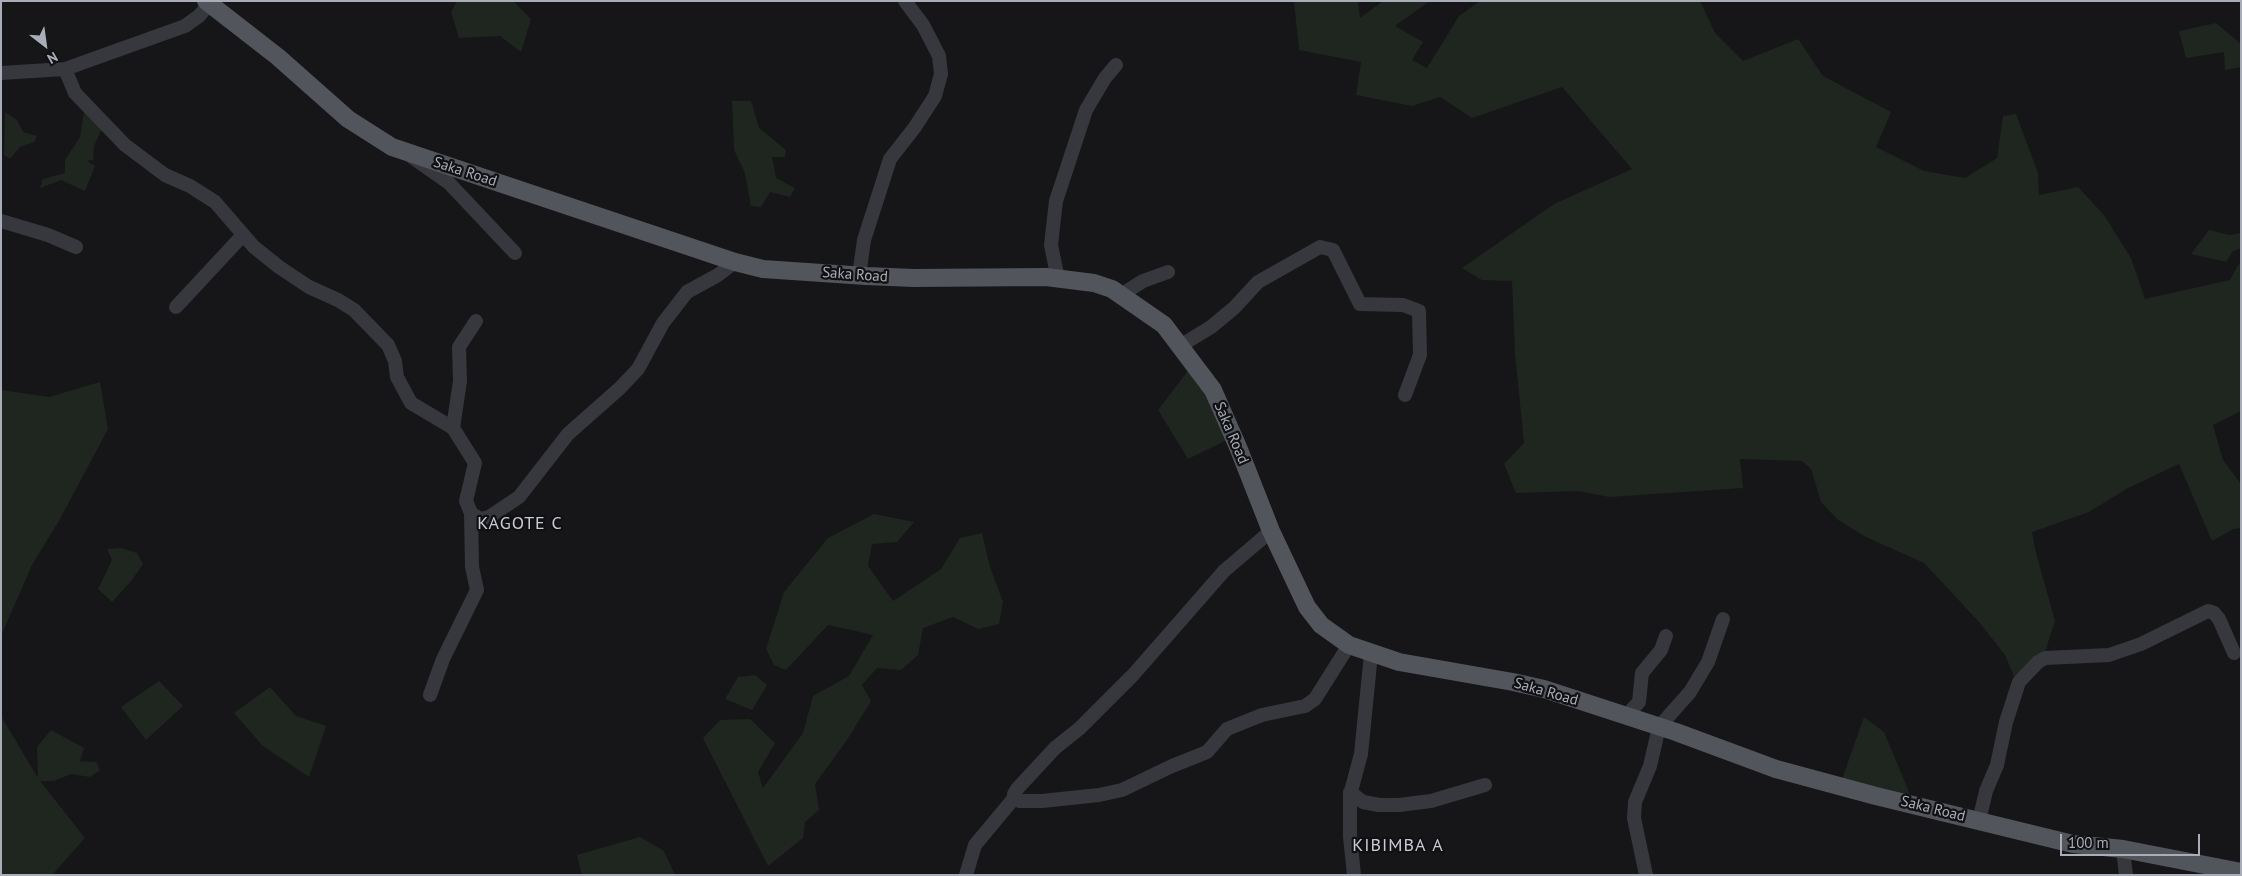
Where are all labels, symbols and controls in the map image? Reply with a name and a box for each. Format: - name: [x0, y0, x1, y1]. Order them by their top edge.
- north arrow: [20, 20, 70, 70]
- text: N: [44, 48, 61, 68]
- street label: Saka Road: [431, 153, 499, 191]
- street label: Saka Road: [822, 264, 888, 286]
- street label: Saka Road: [1210, 399, 1252, 467]
- district label: KAGOTE C: [476, 513, 564, 535]
- street label: Saka Road: [1512, 674, 1580, 710]
- street label: Saka Road: [1899, 792, 1967, 826]
- scale bar: [2062, 824, 2202, 856]
- text: 100 m: [2068, 833, 2109, 852]
- district label: KIBIMBA A: [1351, 835, 1445, 857]

